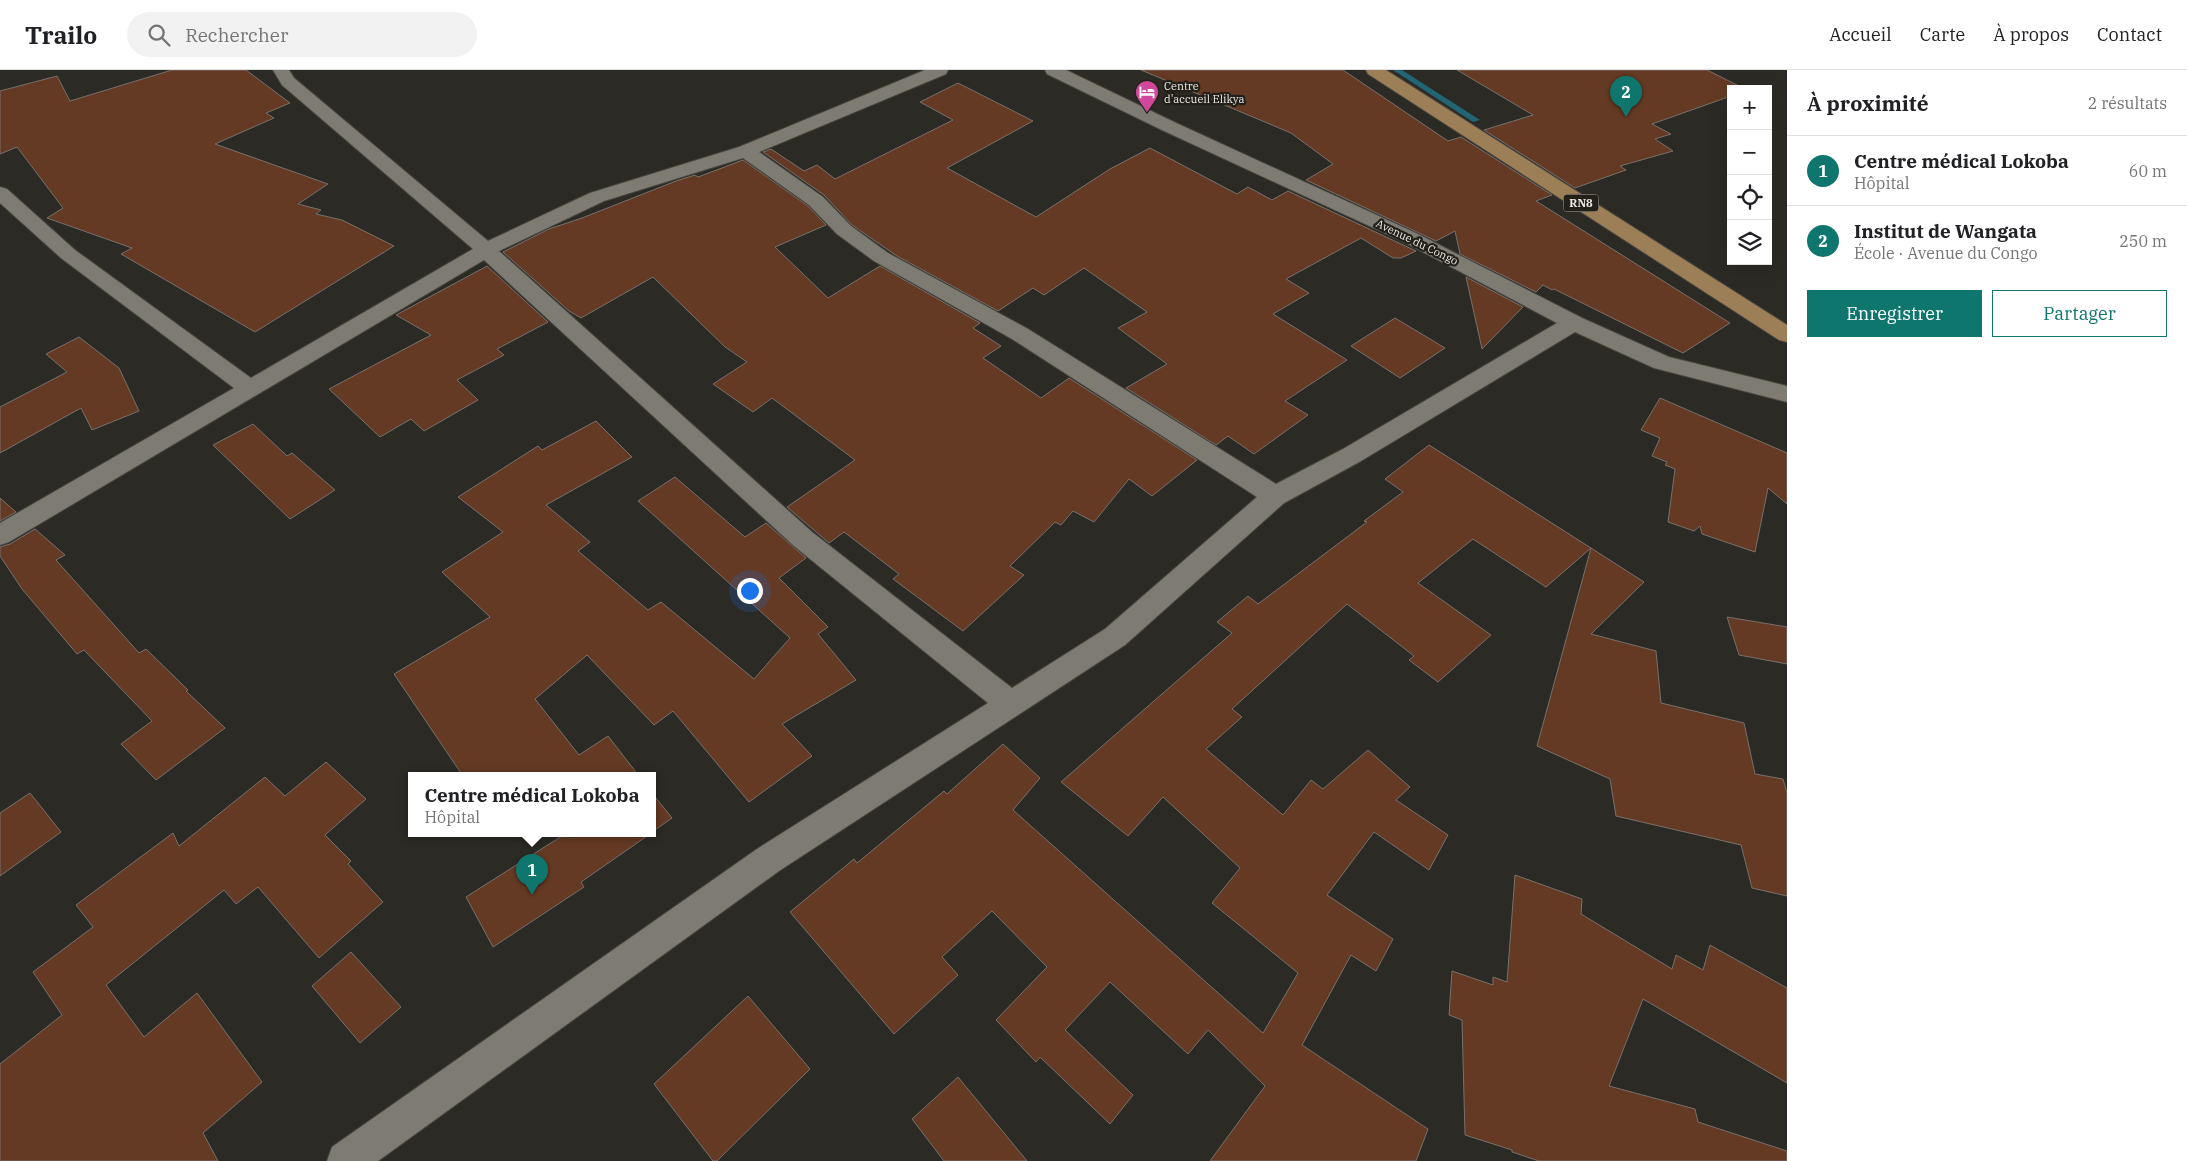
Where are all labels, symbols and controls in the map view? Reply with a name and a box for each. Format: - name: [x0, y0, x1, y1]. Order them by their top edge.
- search box: [127, 12, 477, 57]
- text: Trailo: [25, 19, 97, 51]
- icon: search: [145, 21, 173, 49]
- text: Rechercher: [185, 23, 288, 47]
- text: Accueil: [1829, 23, 1892, 46]
- text: Carte: [1920, 23, 1965, 46]
- text: À propos: [1993, 23, 2069, 46]
- text: Contact: [2097, 23, 2162, 46]
- pin: 2: [1610, 76, 1642, 117]
- hotel icon: Centre d'accueil Elikya: [1134, 79, 1160, 113]
- place label: Centre d'accueil Elikya: [1164, 79, 1245, 106]
- map controls: [1727, 85, 1772, 265]
- button: +: [1727, 85, 1772, 130]
- text: À proximité: [1807, 89, 1929, 117]
- text: 2 résultats: [2088, 93, 2167, 113]
- button: −: [1727, 130, 1772, 175]
- text: Centre médical Lokoba: [1854, 149, 2069, 173]
- text: 1: [1818, 161, 1828, 181]
- text: 60 m: [2129, 161, 2167, 181]
- text: Hôpital: [1854, 173, 1910, 193]
- button: locate: [1727, 175, 1772, 220]
- road number: RN8: [1564, 195, 1598, 212]
- street label: Avenue du Congo: [1374, 216, 1460, 268]
- text: Institut de Wangata: [1854, 219, 2037, 243]
- button: layers: [1727, 220, 1772, 265]
- text: 2: [1818, 231, 1828, 251]
- text: 250 m: [2119, 231, 2167, 251]
- text: École · Avenue du Congo: [1854, 243, 2038, 263]
- button: Enregistrer: [1807, 290, 1982, 337]
- button: Partager: [1992, 290, 2167, 337]
- your location: [737, 578, 763, 604]
- popup: [408, 772, 656, 837]
- text: Centre médical Lokoba: [425, 783, 639, 807]
- text: Hôpital: [425, 807, 480, 827]
- pin: 1: [516, 854, 548, 895]

